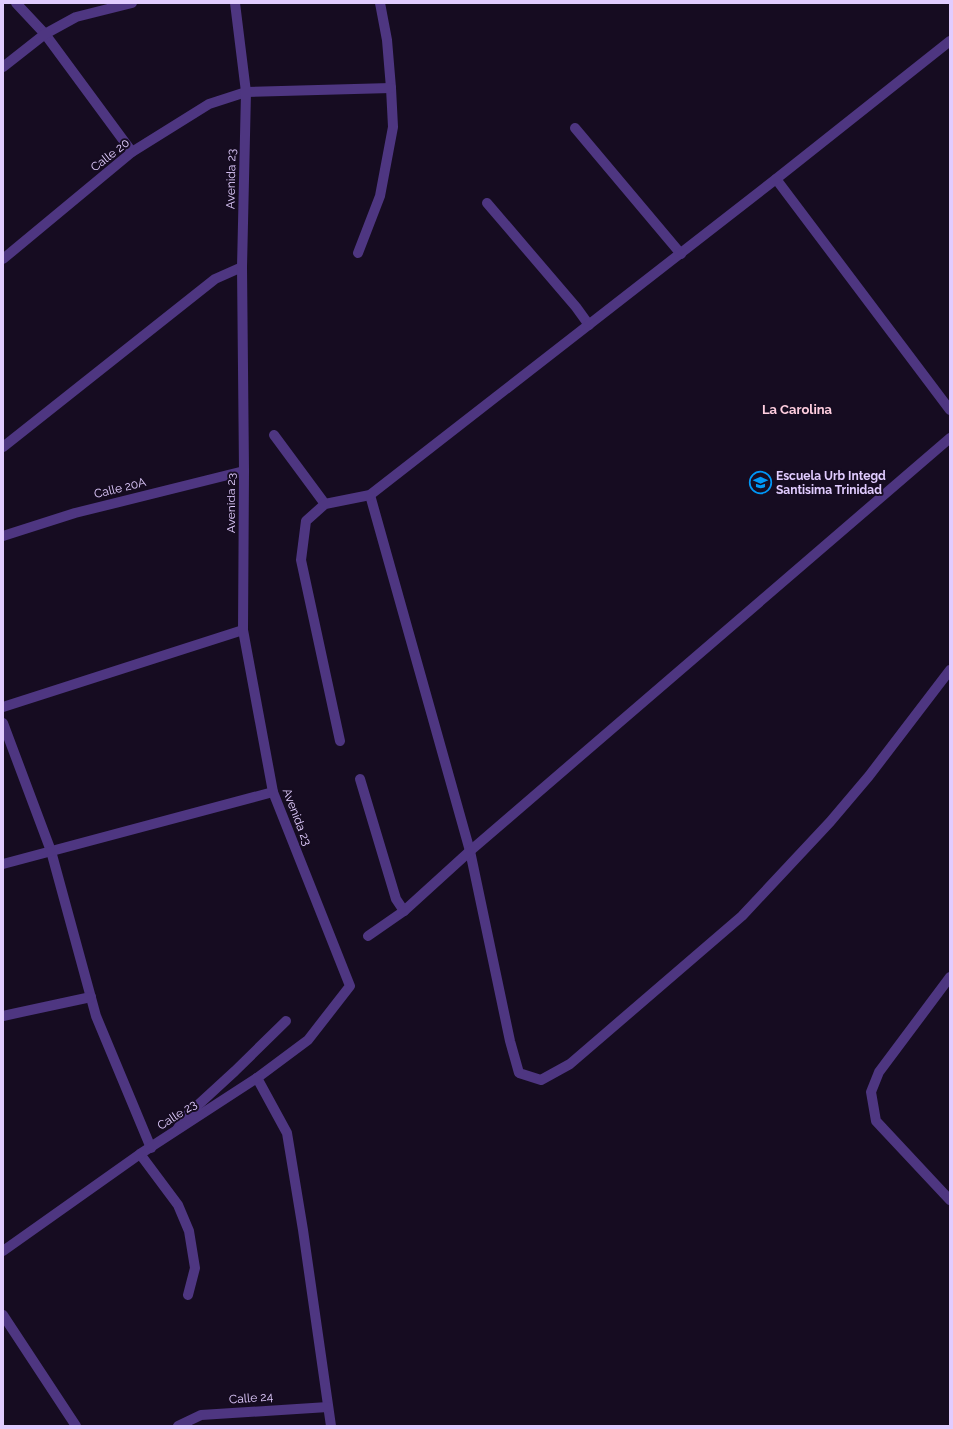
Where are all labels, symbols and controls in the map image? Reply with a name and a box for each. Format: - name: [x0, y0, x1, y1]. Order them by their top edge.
- street label: Calle 20: [88, 136, 132, 174]
- street label: Avenida 23: [223, 149, 239, 209]
- district label: La Carolina: [762, 402, 833, 417]
- place label: Escuela Urb Integd Santisima Trinidad: [776, 469, 886, 497]
- school or university icon: Escuela Urb Integd Santisima Trinidad: [748, 470, 774, 496]
- street label: Avenida 23: [224, 473, 238, 533]
- street label: Calle 20A: [93, 475, 147, 501]
- street label: Avenida 23: [280, 786, 314, 848]
- street label: Calle 23: [155, 1097, 199, 1133]
- street label: Calle 24: [228, 1389, 274, 1407]

